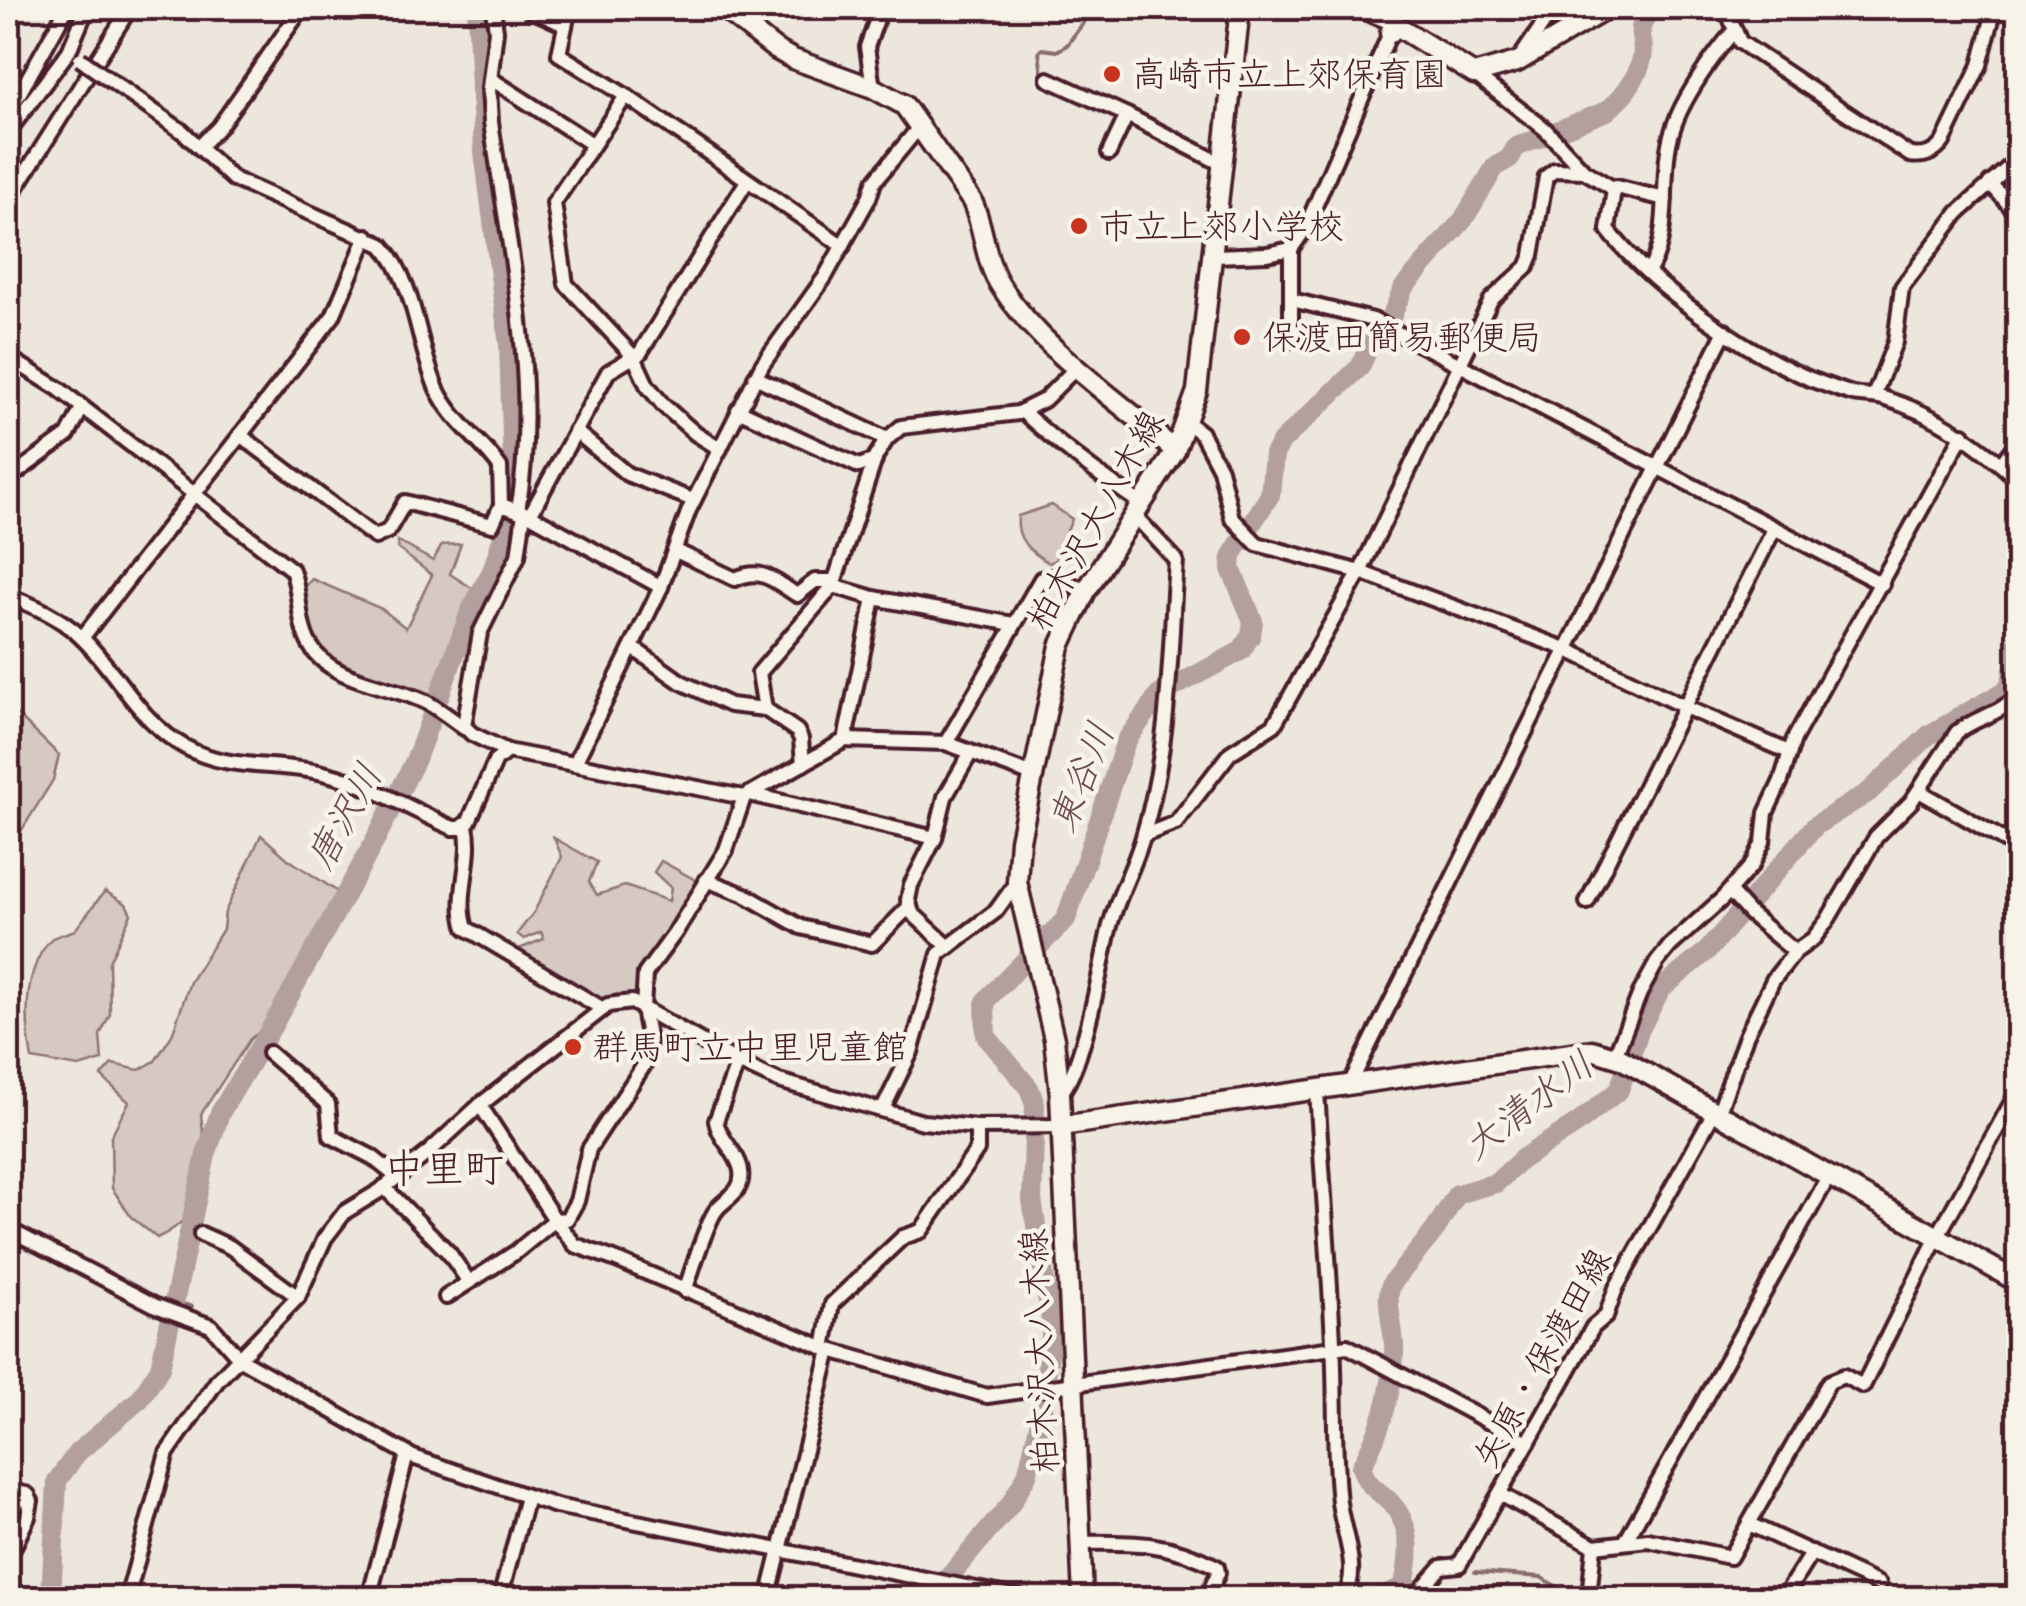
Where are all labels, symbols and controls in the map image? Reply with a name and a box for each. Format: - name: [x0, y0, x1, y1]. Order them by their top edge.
- place label: 高崎市立上郊保育園: [1132, 52, 1447, 97]
- marker: 高崎市立上郊保育園: [1101, 63, 1123, 85]
- place label: 市立上郊小学校: [1099, 204, 1344, 249]
- marker: 市立上郊小学校: [1068, 215, 1090, 237]
- place label: 保渡田簡易郵便局: [1262, 315, 1542, 360]
- marker: 保渡田簡易郵便局: [1231, 326, 1253, 348]
- street label: 柏木沢大八木線: [1016, 402, 1175, 638]
- water label: 東谷川: [1038, 716, 1125, 839]
- water label: 唐沢川: [296, 755, 393, 877]
- place label: 群馬町立中里児童館: [593, 1025, 908, 1070]
- marker: 群馬町立中里児童館: [562, 1036, 584, 1058]
- water label: 大清水川: [1453, 1041, 1603, 1170]
- district label: 中里町: [384, 1144, 504, 1194]
- street label: 柏木沢大八木線: [1011, 1227, 1068, 1474]
- street label: 矢原・保渡田線: [1463, 1240, 1622, 1476]

